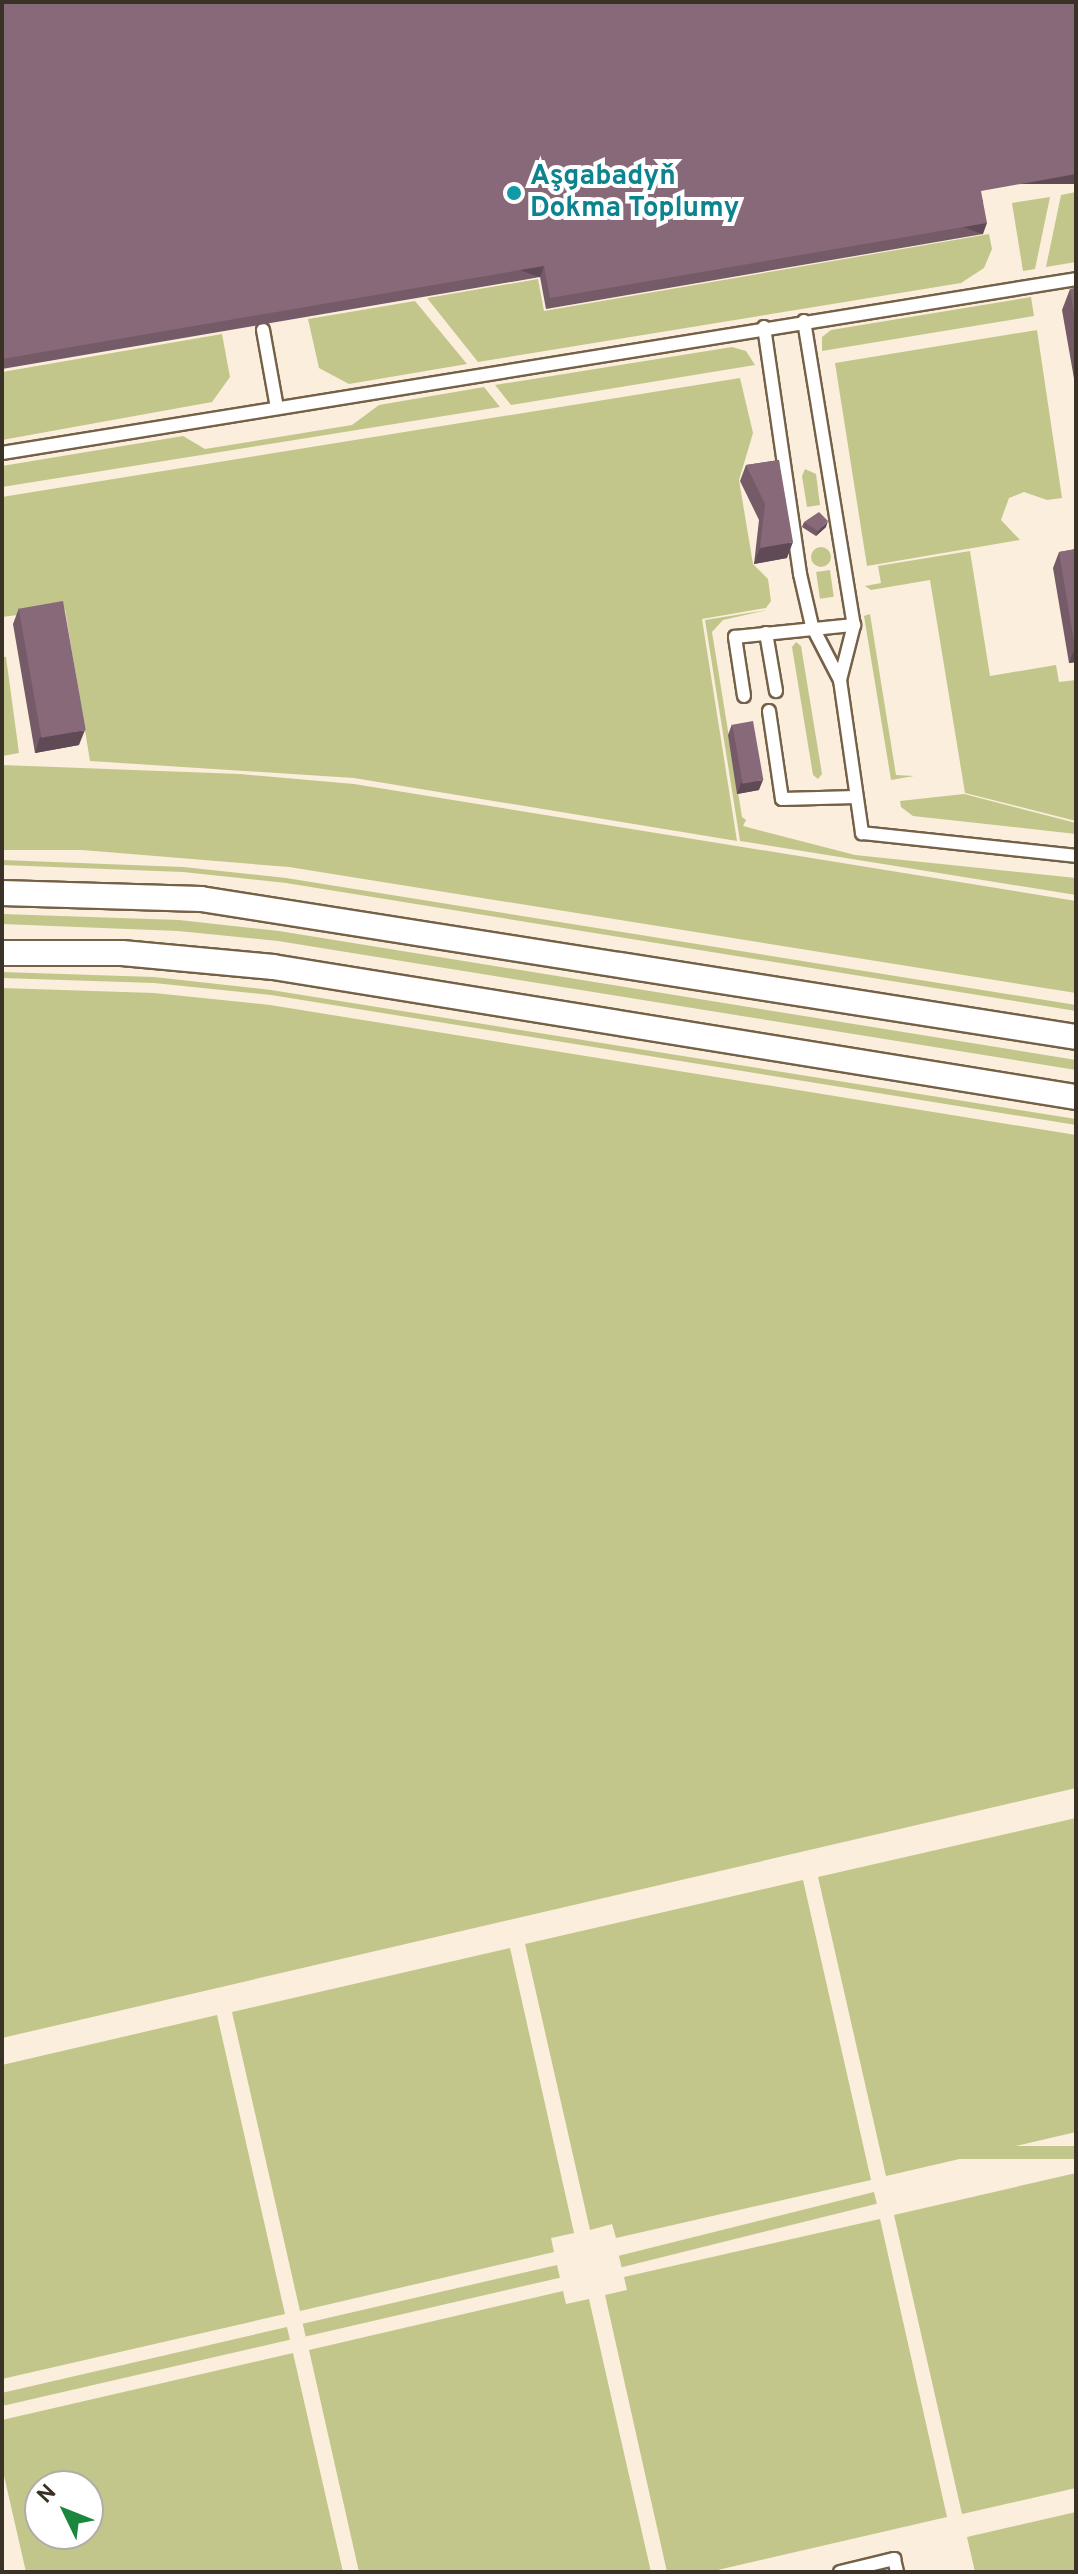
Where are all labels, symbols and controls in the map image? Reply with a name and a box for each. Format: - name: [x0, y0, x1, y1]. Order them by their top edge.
- place label: Aşgabadyň Dokma Toplumy: [530, 160, 739, 226]
- marker: Aşgabadyň Dokma Toplumy: [505, 184, 523, 202]
- north arrow: [24, 2470, 104, 2550]
- text: N: [32, 2480, 63, 2510]

